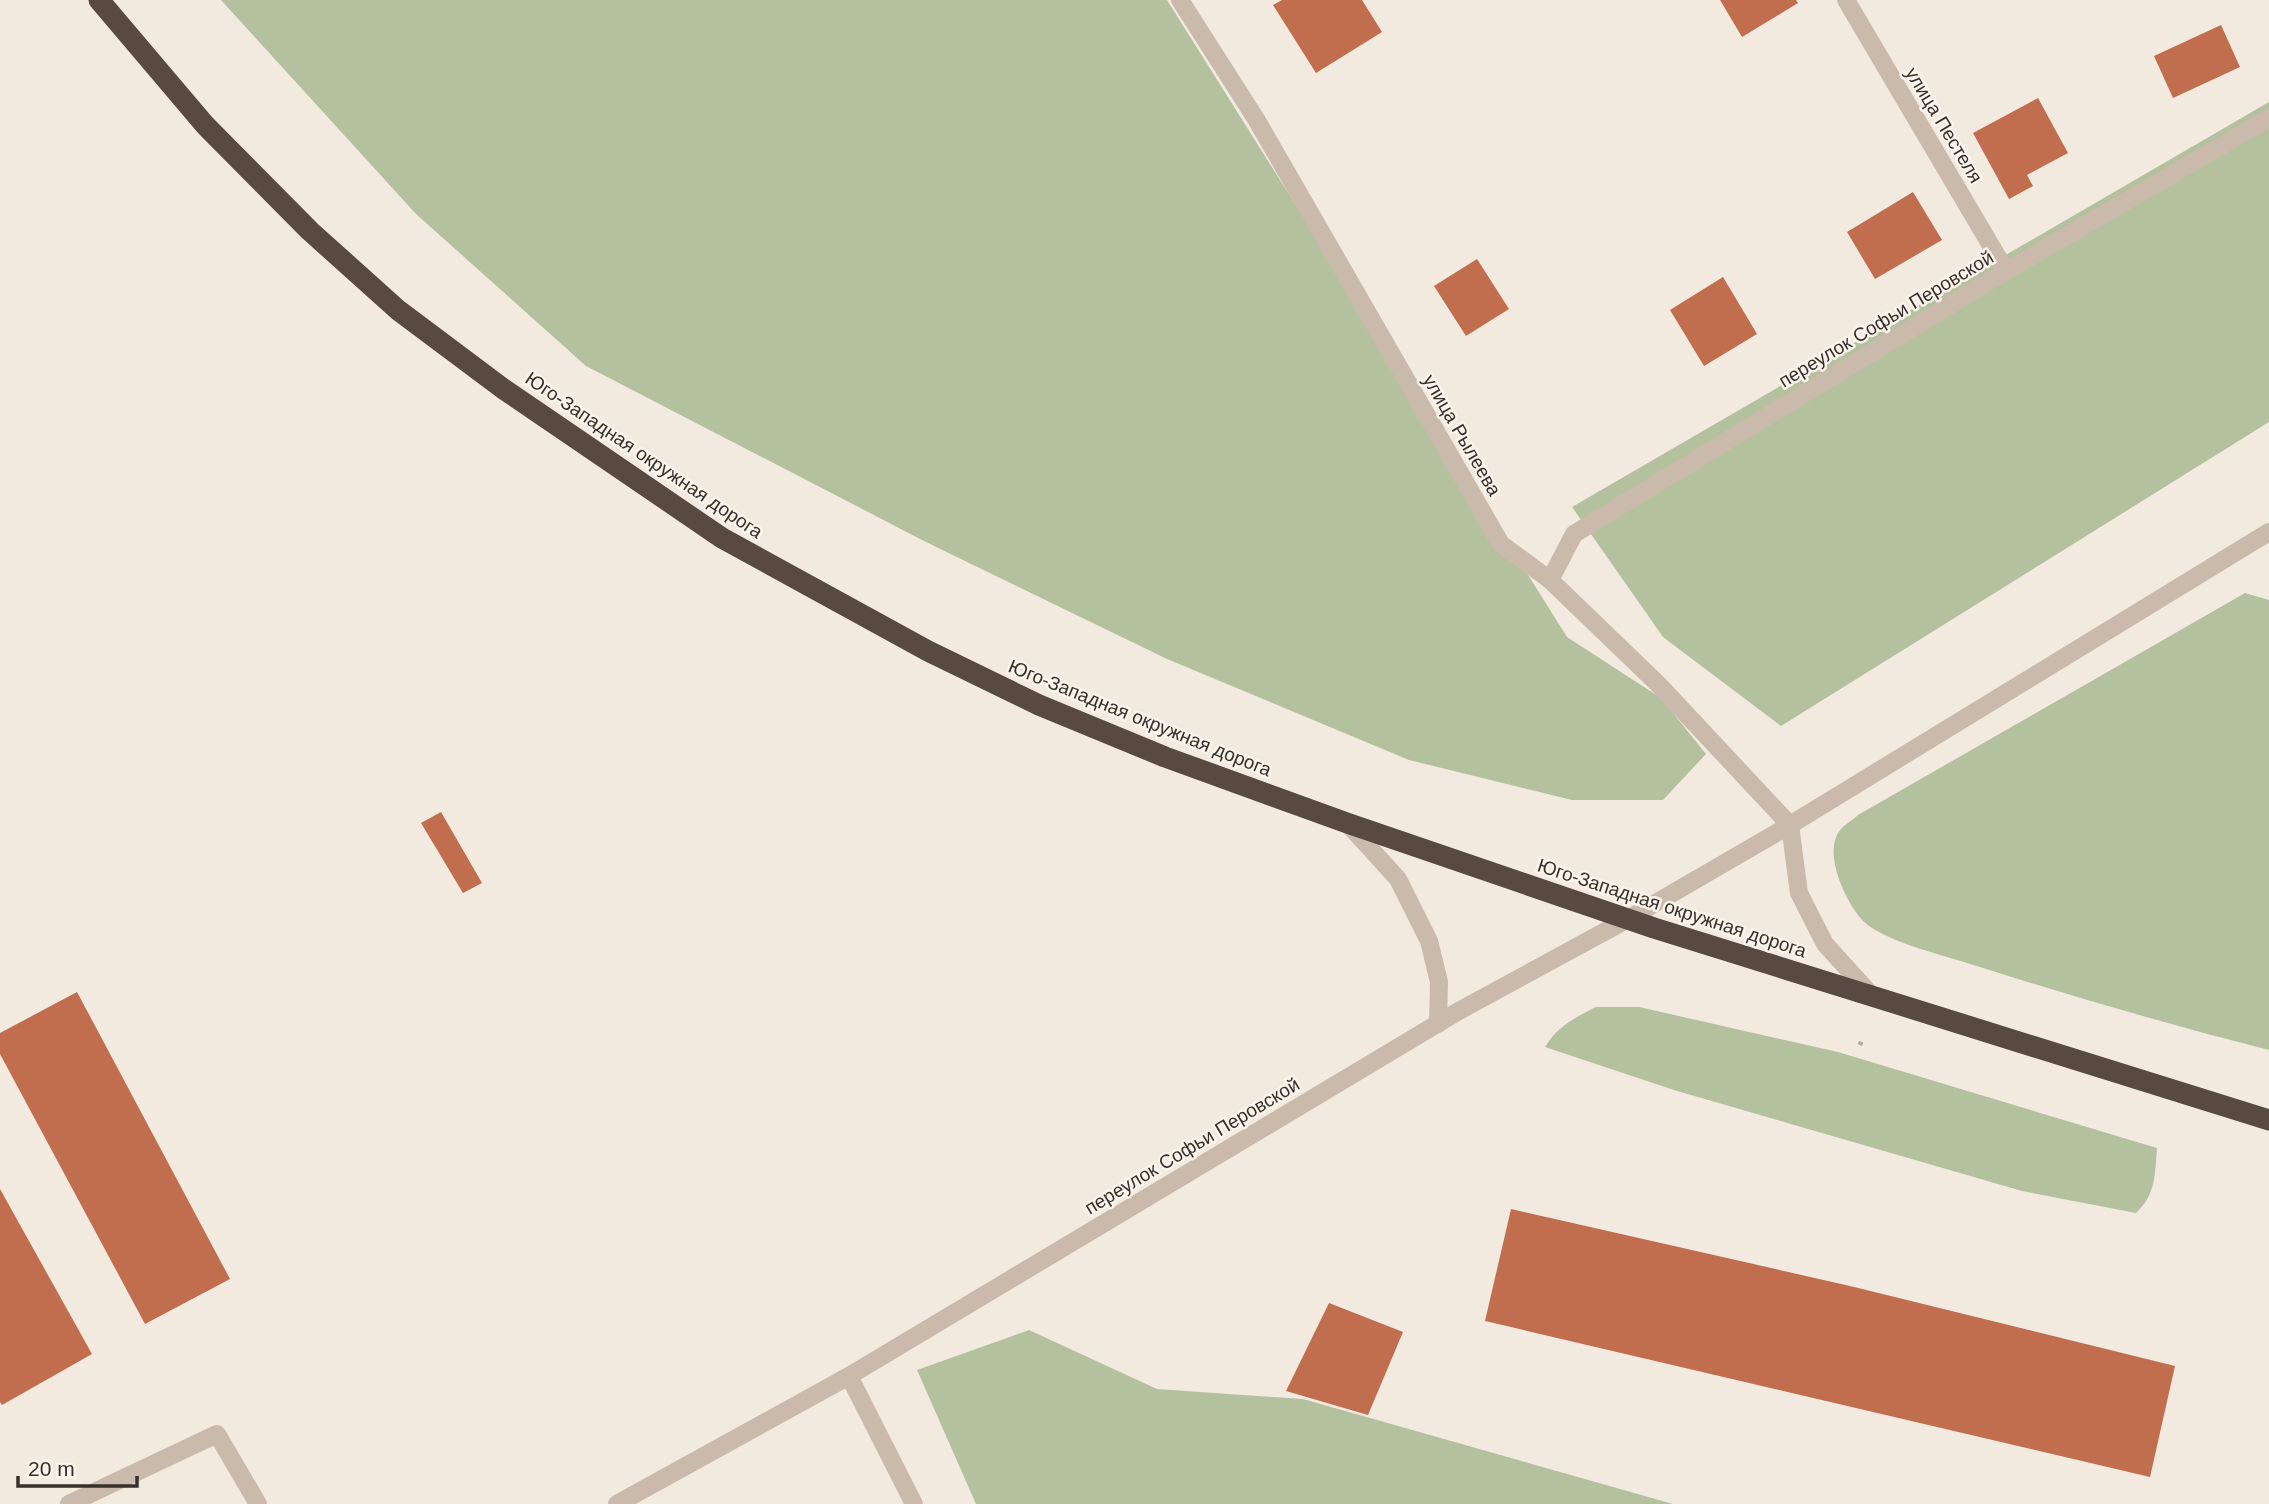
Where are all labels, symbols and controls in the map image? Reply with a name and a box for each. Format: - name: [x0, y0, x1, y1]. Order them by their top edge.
- street label: улица Пестеля: [1901, 63, 1987, 187]
- street label: переулок Софьи Перовской: [1775, 247, 1997, 391]
- street label: Юго-Западная окружная дорога: [521, 368, 767, 543]
- street label: улица Рылеева: [1419, 371, 1505, 500]
- street label: Юго-Западная окружная дорога: [1006, 656, 1275, 781]
- street label: Юго-Западная окружная дорога: [1535, 855, 1809, 962]
- street label: переулок Софьи Перовской: [1081, 1074, 1303, 1218]
- scale bar: [18, 1444, 136, 1488]
- text: 20 m: [28, 1457, 75, 1480]

